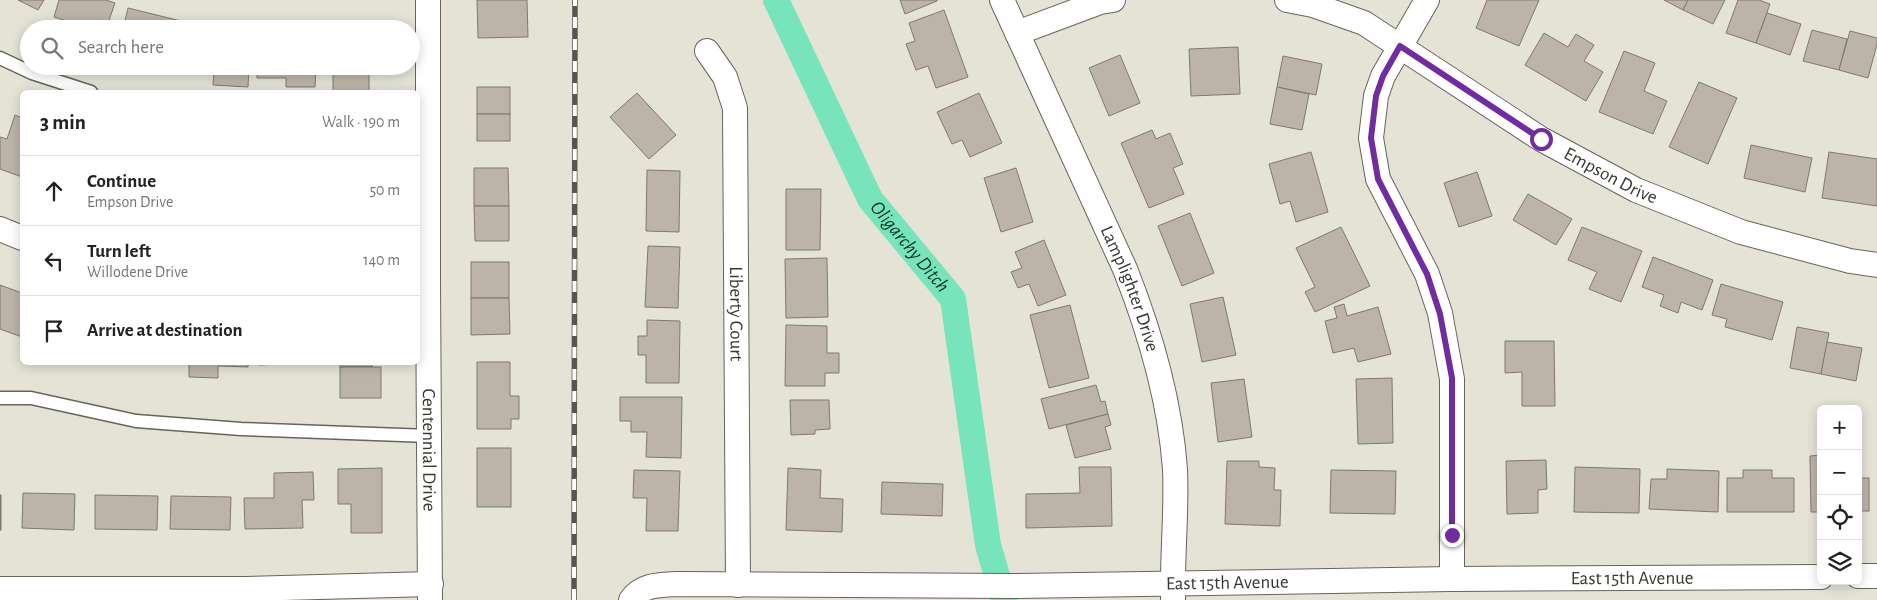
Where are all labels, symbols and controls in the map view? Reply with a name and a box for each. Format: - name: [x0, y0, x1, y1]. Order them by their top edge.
- search box: [20, 20, 420, 75]
- icon: search: [38, 34, 66, 62]
- text: Search here: [78, 38, 164, 57]
- text: 3 min: [40, 112, 86, 133]
- text: Walk · 190 m: [322, 114, 400, 130]
- route start: [1530, 128, 1553, 151]
- street label: Empson Drive: [1561, 144, 1660, 207]
- text: Continue: [87, 172, 156, 191]
- icon: ahead: [40, 177, 68, 205]
- text: 50 m: [369, 182, 400, 198]
- text: Empson Drive: [87, 194, 173, 210]
- water label: Oligarchy Ditch: [866, 197, 953, 296]
- street label: Lamplighter Drive: [1097, 223, 1162, 354]
- text: Turn left: [87, 242, 151, 261]
- icon: left: [40, 247, 68, 275]
- text: 140 m: [363, 252, 400, 268]
- text: Willodene Drive: [87, 264, 188, 280]
- street label: Liberty Court: [726, 266, 746, 361]
- icon: arrive: [40, 317, 68, 345]
- text: Arrive at destination: [87, 321, 243, 340]
- street label: Centennial Drive: [419, 388, 439, 512]
- map controls: [1817, 405, 1862, 585]
- button: +: [1817, 405, 1862, 450]
- button: −: [1817, 450, 1862, 495]
- button: locate: [1817, 495, 1862, 540]
- route end: [1441, 524, 1464, 547]
- button: layers: [1817, 540, 1862, 585]
- street label: East 15th Avenue: [1571, 568, 1694, 588]
- street label: East 15th Avenue: [1166, 572, 1289, 593]

